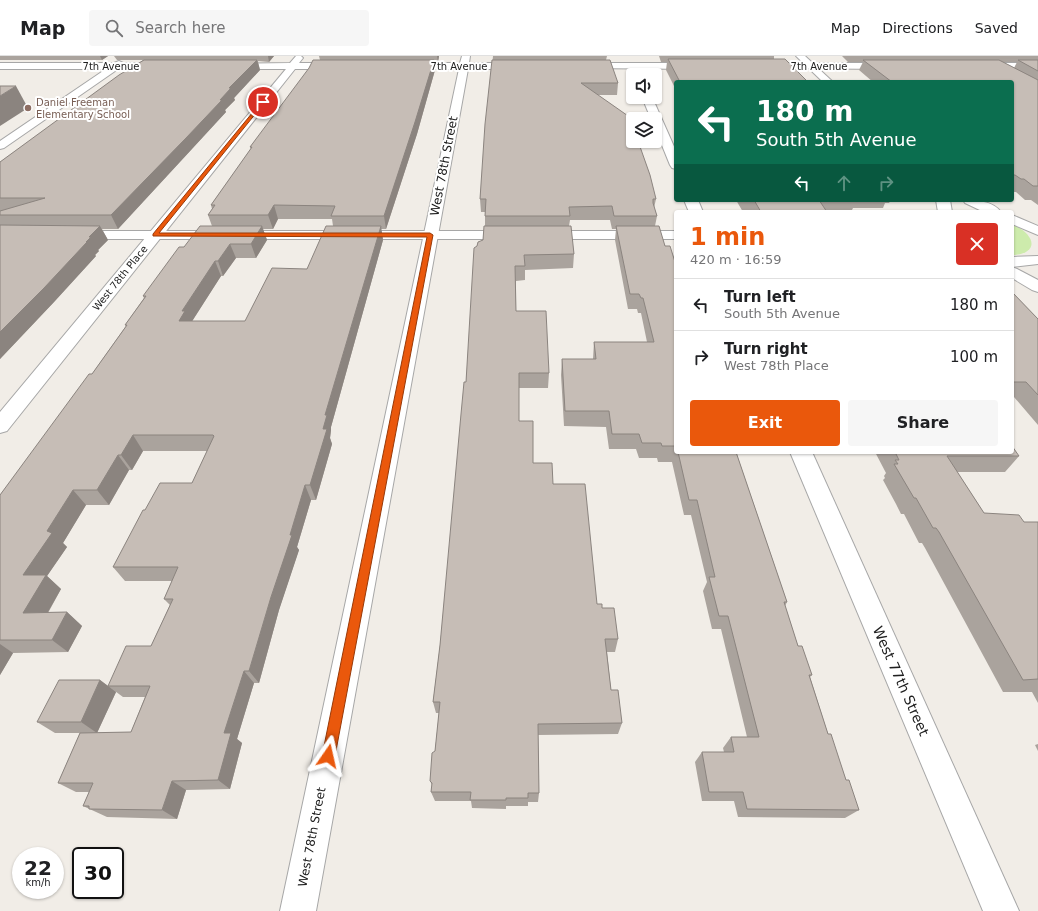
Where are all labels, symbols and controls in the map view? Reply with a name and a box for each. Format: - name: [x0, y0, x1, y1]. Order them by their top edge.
- search box: [89, 10, 369, 46]
- text: Map: [20, 17, 65, 39]
- icon: search: [103, 17, 125, 39]
- text: Search here: [135, 19, 225, 37]
- text: Map: [831, 20, 860, 36]
- text: Directions: [882, 20, 953, 36]
- text: Saved: [975, 20, 1018, 36]
- street label: 7th Avenue: [83, 61, 139, 72]
- street label: 7th Avenue: [431, 61, 487, 72]
- street label: 7th Avenue: [791, 61, 847, 72]
- map controls: [626, 68, 662, 148]
- button: sound: [626, 68, 662, 104]
- pin: [246, 85, 280, 119]
- icon: arrive: [252, 91, 274, 113]
- text: 180 m: [756, 95, 853, 128]
- icon: left: [690, 96, 742, 148]
- place label: Daniel Freeman Elementary School: [36, 97, 130, 120]
- marker: Daniel Freeman Elementary School: [23, 103, 33, 113]
- button: layers: [626, 112, 662, 148]
- street label: West 78th Street: [427, 115, 461, 217]
- text: South 5th Avenue: [756, 129, 917, 150]
- icon: left: [791, 172, 813, 194]
- icon: ahead: [833, 172, 855, 194]
- icon: right: [875, 172, 897, 194]
- text: 1 min: [690, 223, 765, 251]
- button: close: [956, 223, 998, 265]
- street label: West 78th Place: [90, 243, 150, 313]
- text: 420 m · 16:59: [690, 252, 781, 267]
- text: Turn left: [724, 288, 796, 306]
- icon: left: [690, 294, 712, 316]
- text: 180 m: [950, 296, 998, 314]
- text: South 5th Avenue: [724, 306, 840, 321]
- text: Turn right: [724, 340, 808, 358]
- icon: right: [690, 346, 712, 368]
- text: 100 m: [950, 348, 998, 366]
- text: West 78th Place: [724, 358, 829, 373]
- button: Exit: [690, 400, 840, 446]
- button: Share: [848, 400, 998, 446]
- street label: West 77th Street: [870, 624, 933, 739]
- position arrow: [307, 735, 349, 777]
- street label: West 78th Street: [295, 786, 329, 888]
- speed limit sign: 30: [72, 847, 124, 899]
- text: 22: [24, 856, 52, 880]
- text: km/h: [25, 877, 51, 888]

